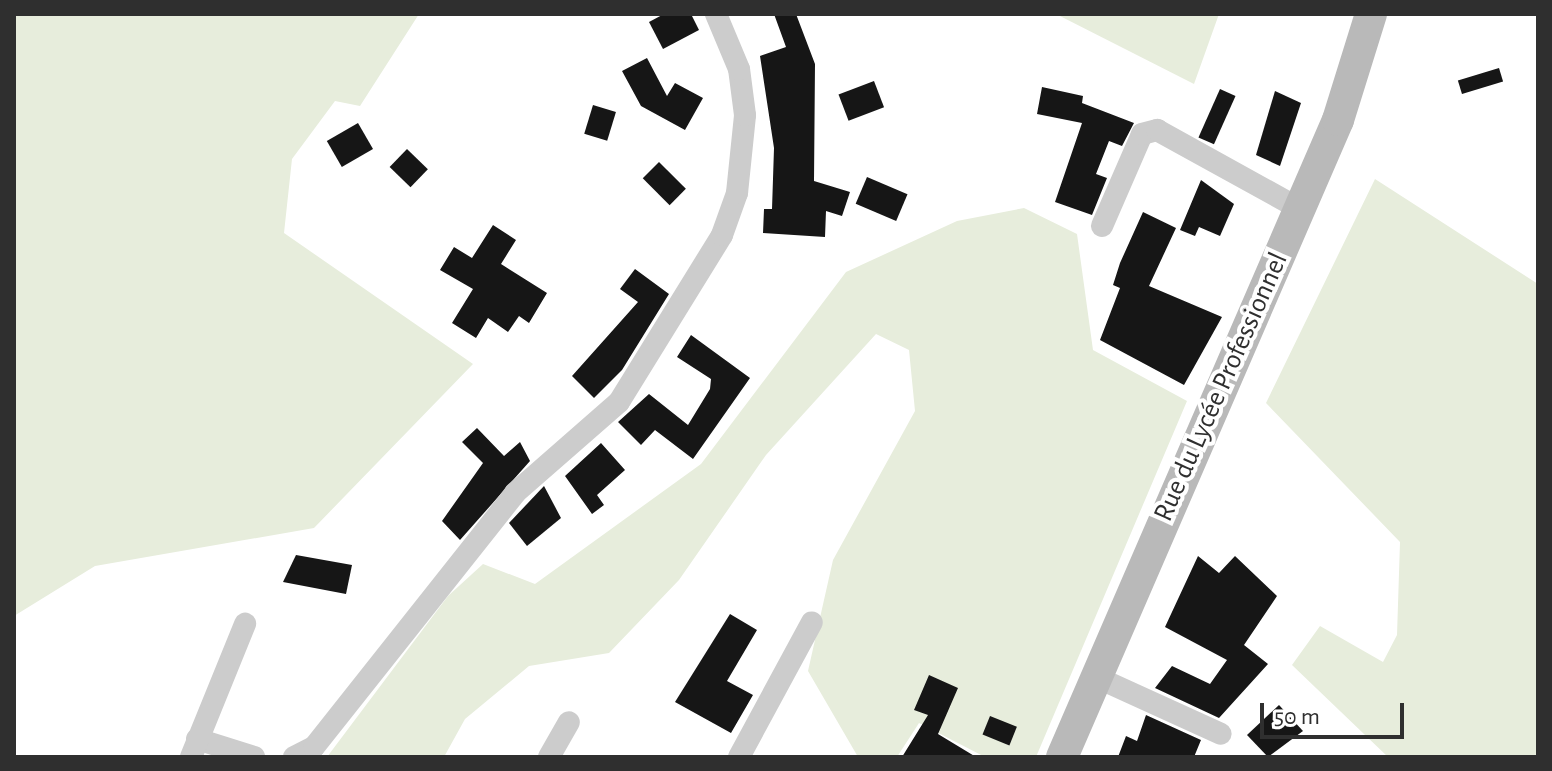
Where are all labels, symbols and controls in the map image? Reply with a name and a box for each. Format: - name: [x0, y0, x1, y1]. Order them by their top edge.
- street label: Rue du Lycée Professionnel: [1147, 247, 1295, 527]
- scale bar: [1264, 687, 1408, 737]
- text: 50 m: [1274, 705, 1320, 729]

